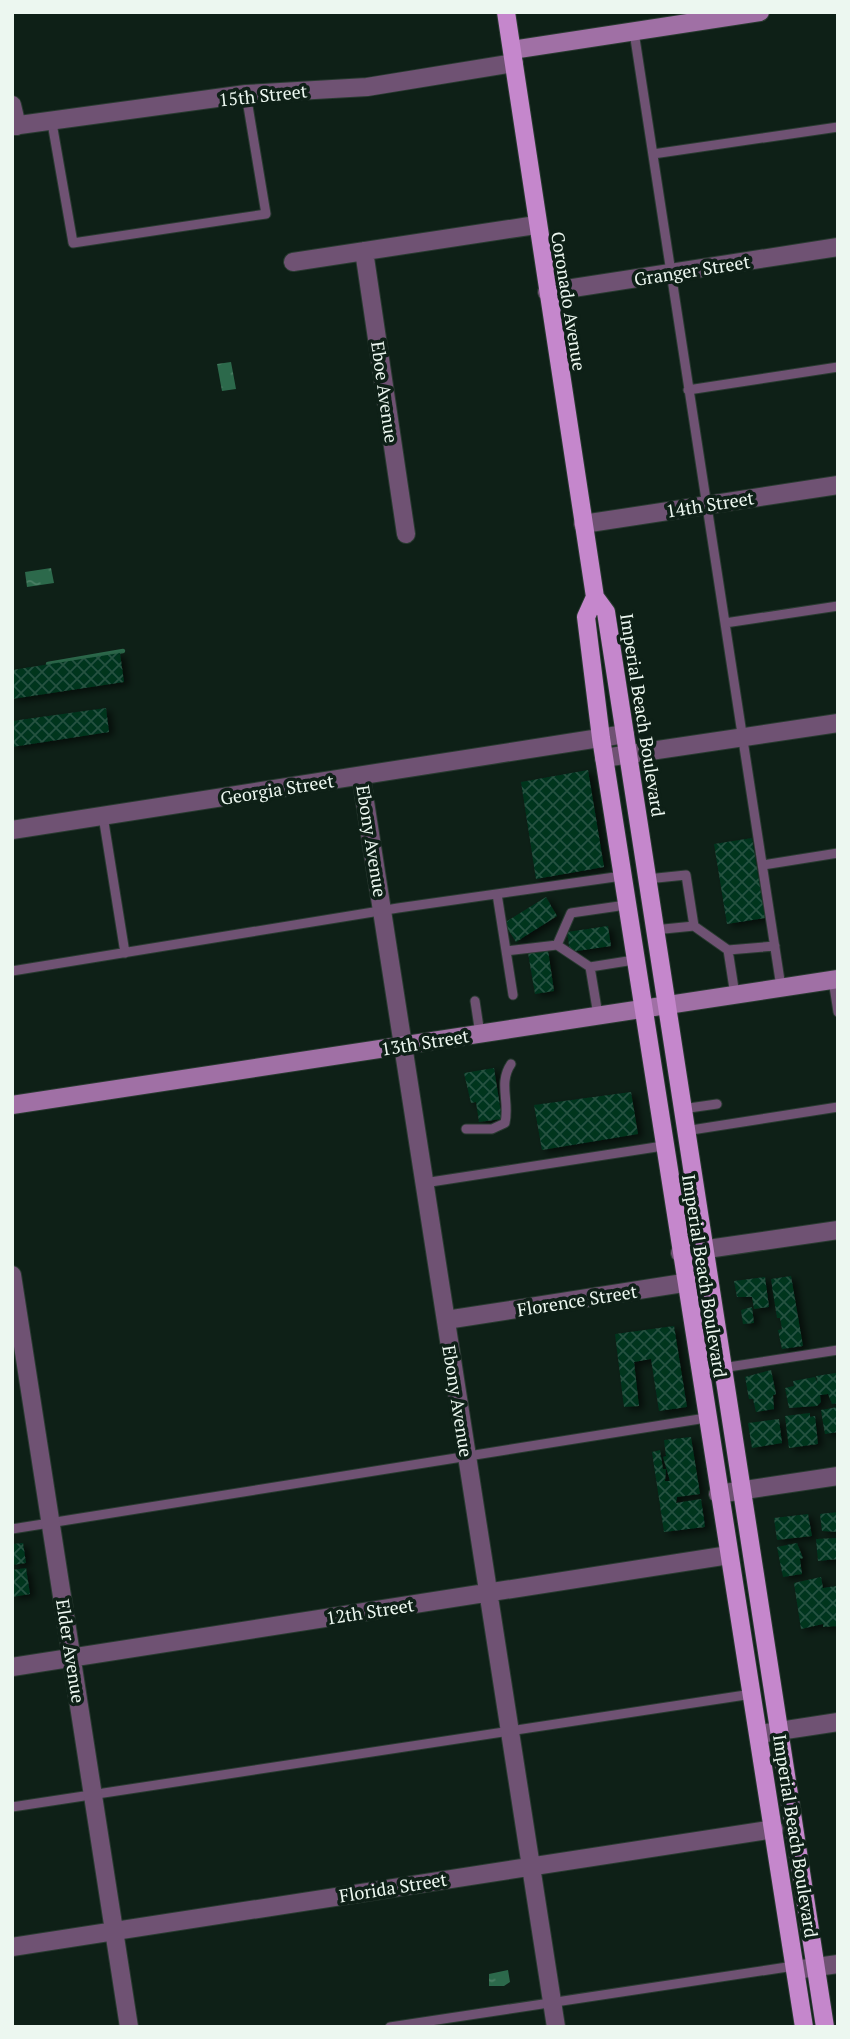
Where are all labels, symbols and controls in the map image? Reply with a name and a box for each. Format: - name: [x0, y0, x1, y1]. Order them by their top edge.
- street label: 15th Street: [218, 78, 309, 112]
- street label: Coronado Avenue: [546, 230, 592, 372]
- street label: Granger Street: [632, 249, 752, 291]
- street label: Eboe Avenue: [366, 340, 404, 444]
- street label: 14th Street: [664, 485, 756, 523]
- street label: Imperial Beach Boulevard: [615, 612, 671, 818]
- street label: Georgia Street: [218, 768, 336, 810]
- street label: Ebony Avenue: [351, 783, 393, 899]
- street label: 13th Street: [379, 1023, 471, 1061]
- street label: Imperial Beach Boulevard: [677, 1173, 733, 1379]
- street label: Florence Street: [515, 1279, 639, 1321]
- street label: Ebony Avenue: [437, 1343, 479, 1459]
- street label: 12th Street: [324, 1592, 416, 1630]
- street label: Elder Avenue: [51, 1597, 91, 1705]
- street label: Imperial Beach Boulevard: [768, 1733, 824, 1939]
- street label: Florida Street: [337, 1867, 449, 1907]

